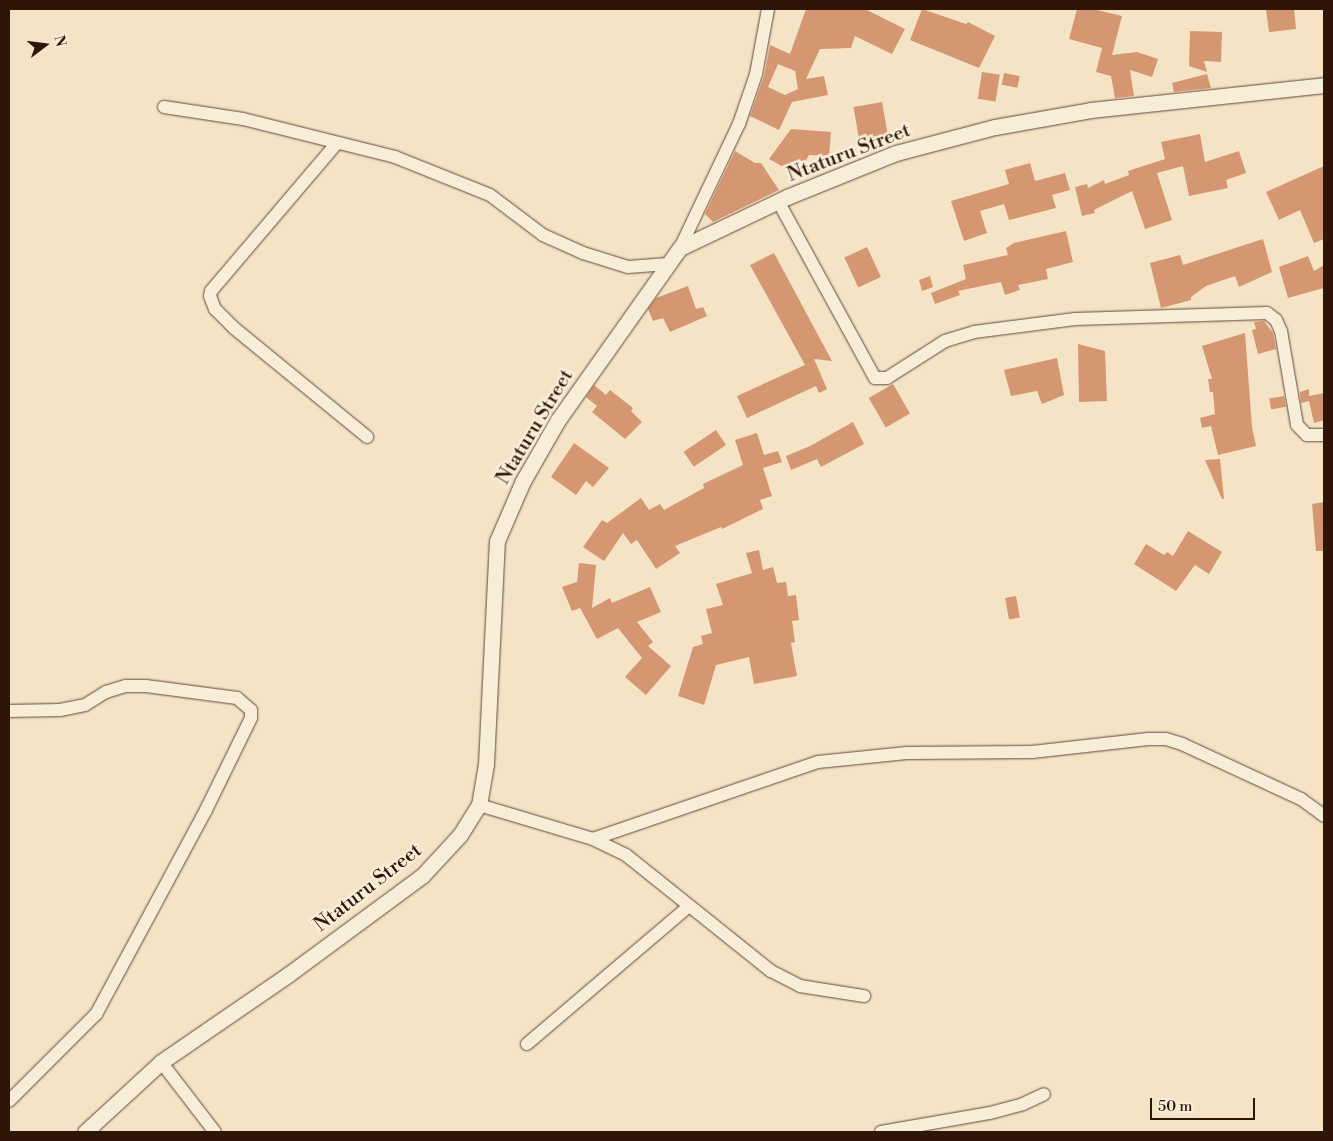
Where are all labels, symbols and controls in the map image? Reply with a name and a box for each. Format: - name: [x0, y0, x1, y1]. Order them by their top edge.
- north arrow: [20, 20, 70, 70]
- text: N: [49, 33, 70, 49]
- street label: Ntaturu Street: [784, 119, 914, 187]
- street label: Ntaturu Street: [491, 365, 579, 489]
- street label: Ntaturu Street: [309, 839, 427, 937]
- scale bar: [1153, 1088, 1258, 1120]
- text: 50 m: [1158, 1097, 1192, 1116]

